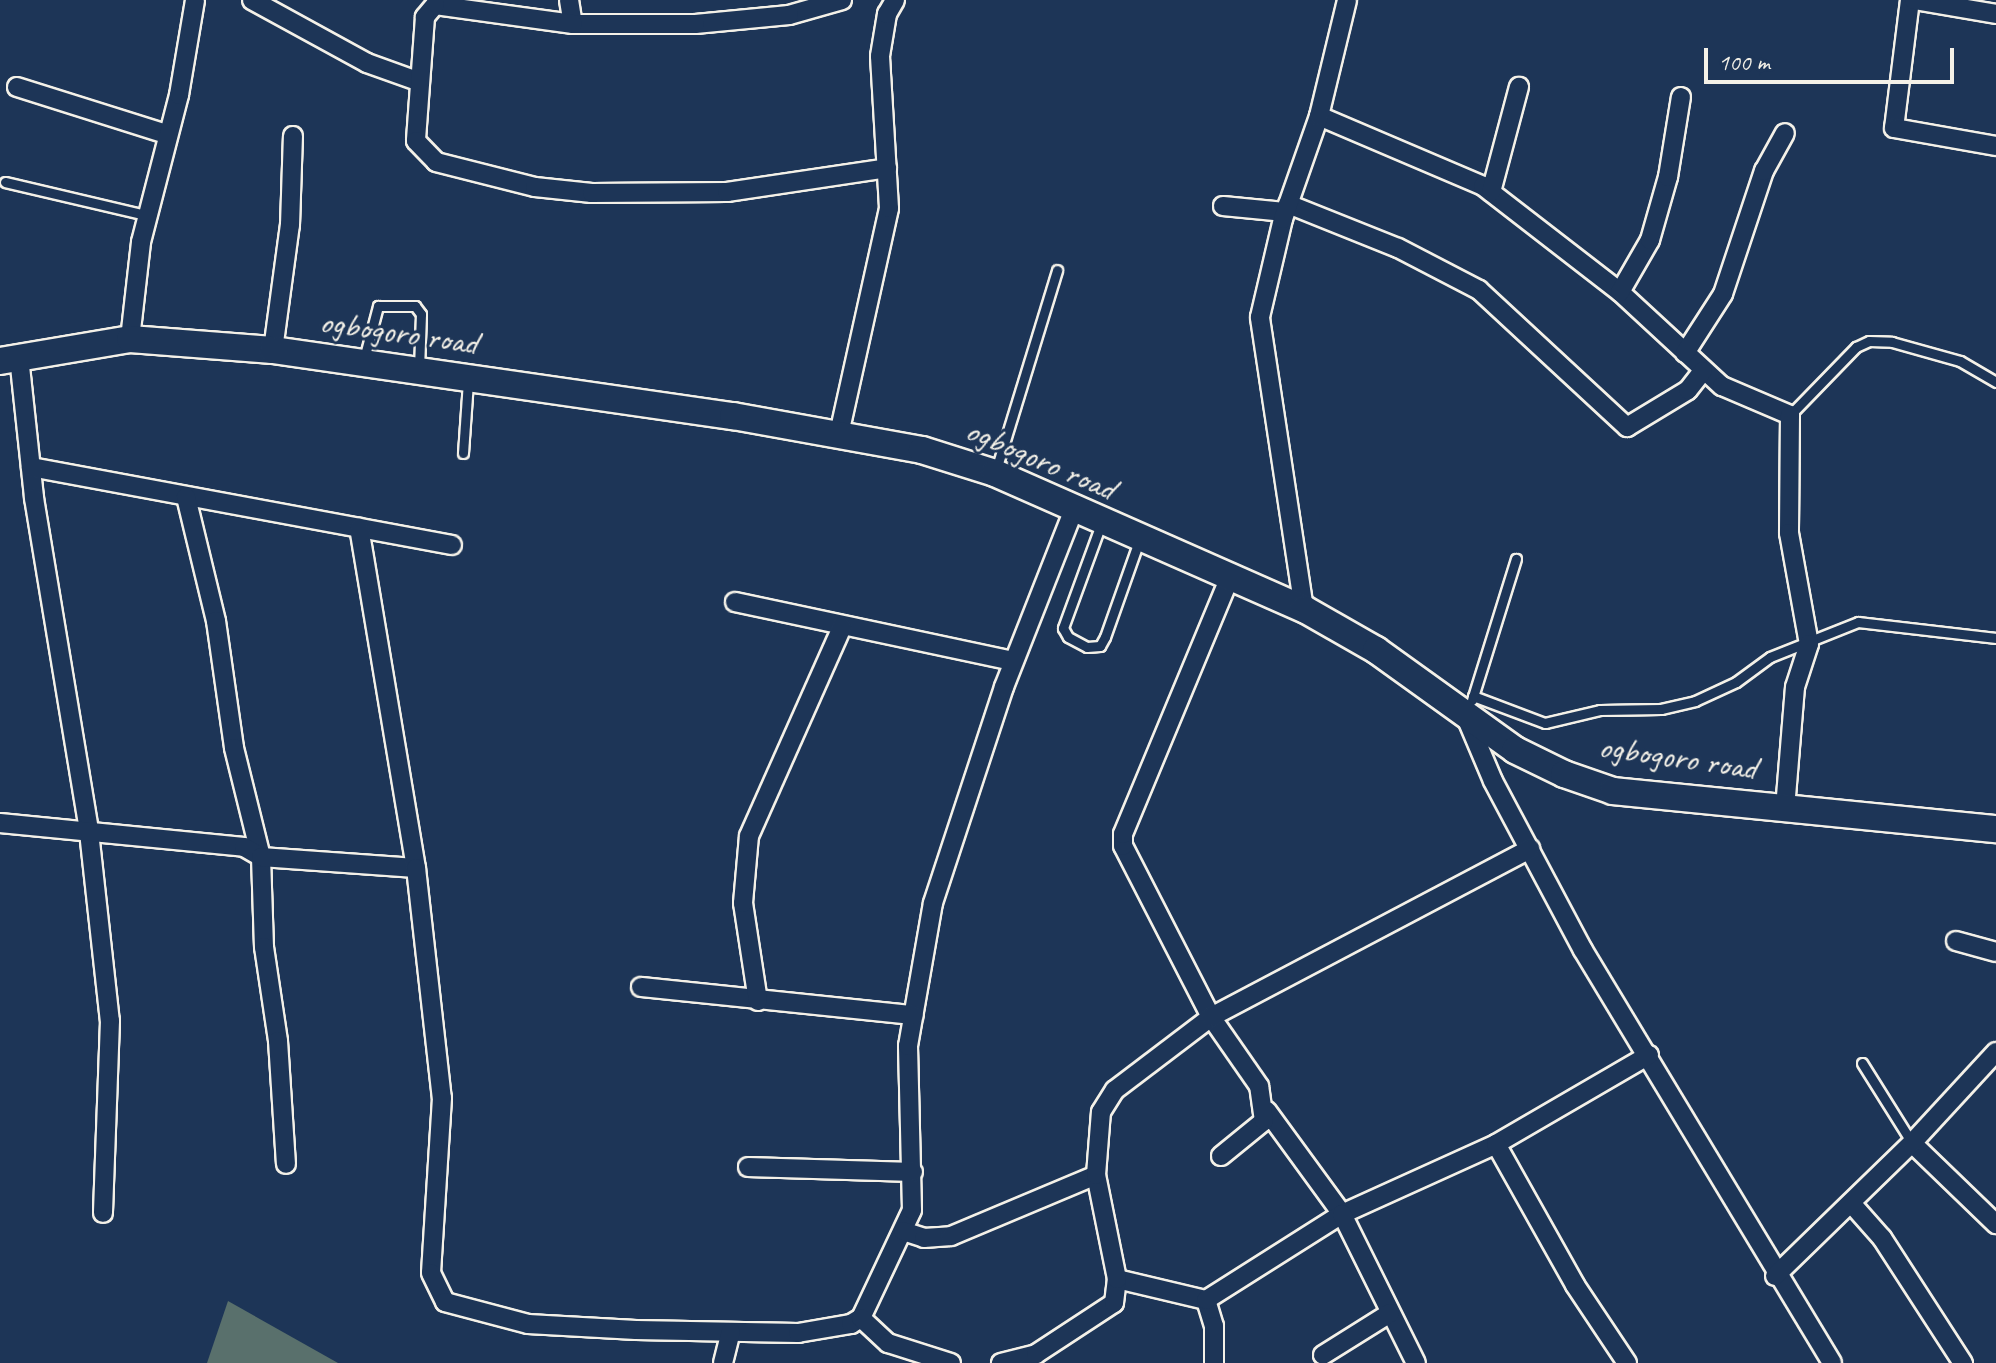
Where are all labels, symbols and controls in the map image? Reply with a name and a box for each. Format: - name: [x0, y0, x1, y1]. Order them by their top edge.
- scale bar: [1708, 32, 1958, 82]
- text: 100 m: [1718, 47, 1770, 77]
- street label: ogbogoro road: [318, 301, 480, 363]
- street label: ogbogoro road: [960, 409, 1122, 509]
- street label: ogbogoro road: [1597, 726, 1759, 788]

